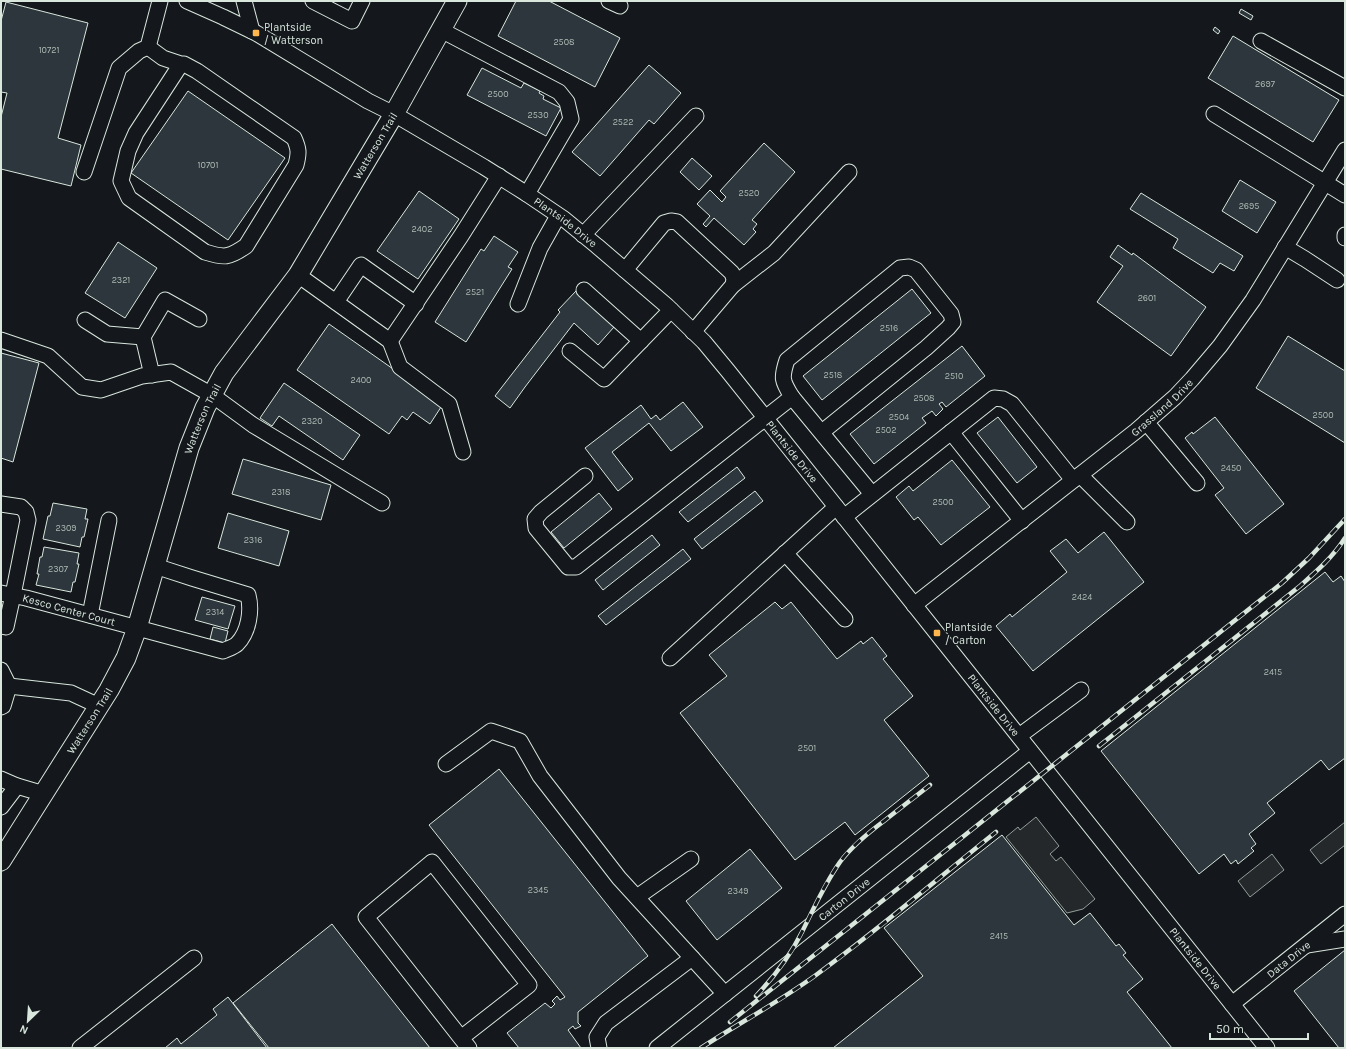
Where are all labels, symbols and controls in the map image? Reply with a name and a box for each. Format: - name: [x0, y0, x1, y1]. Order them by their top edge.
- place label: Plantside / Watterson: [264, 21, 323, 47]
- marker: Plantside / Watterson: [251, 28, 261, 38]
- house number: 2508: [553, 37, 575, 47]
- house number: 10721: [39, 45, 59, 55]
- house number: 2697: [1255, 79, 1276, 89]
- house number: 2500: [488, 89, 508, 99]
- street label: Watterson Trail: [350, 110, 400, 182]
- house number: 2530: [528, 110, 548, 120]
- house number: 2522: [613, 117, 633, 127]
- house number: 10701: [198, 160, 218, 170]
- house number: 2520: [739, 188, 759, 198]
- street label: Plantside Drive: [531, 194, 600, 250]
- house number: 2695: [1239, 201, 1259, 211]
- house number: 2402: [412, 224, 432, 234]
- house number: 2321: [112, 275, 130, 285]
- house number: 2521: [466, 287, 484, 297]
- house number: 2601: [1138, 293, 1156, 303]
- house number: 2516: [880, 323, 898, 333]
- house number: 2518: [824, 370, 843, 380]
- house number: 2510: [945, 371, 963, 381]
- house number: 2400: [351, 375, 371, 385]
- street label: Grassland Drive: [1128, 376, 1196, 439]
- street label: Watterson Trail: [181, 381, 224, 455]
- house number: 2508: [913, 393, 935, 403]
- house number: 2500: [1313, 410, 1333, 420]
- house number: 2504: [889, 412, 909, 422]
- house number: 2320: [301, 416, 323, 426]
- street label: Plantside Drive: [763, 418, 821, 485]
- house number: 2502: [876, 425, 896, 435]
- house number: 2450: [1221, 463, 1241, 473]
- house number: 2318: [271, 487, 291, 497]
- house number: 2500: [933, 497, 953, 507]
- house number: 2309: [55, 523, 77, 533]
- house number: 2316: [244, 535, 262, 545]
- house number: 2307: [48, 564, 69, 574]
- street label: Kesco Center Court: [21, 591, 117, 628]
- house number: 2424: [1072, 592, 1092, 602]
- house number: 2314: [206, 607, 224, 617]
- place label: Plantside / Carton: [945, 621, 993, 647]
- marker: Plantside / Carton: [932, 628, 942, 638]
- house number: 2415: [1264, 667, 1282, 677]
- street label: Plantside Drive: [965, 671, 1023, 739]
- street label: Watterson Trail: [64, 686, 115, 756]
- house number: 2501: [798, 743, 816, 753]
- street label: Carton Drive: [816, 875, 873, 924]
- house number: 2345: [528, 885, 548, 895]
- house number: 2349: [728, 886, 748, 896]
- street label: Plantside Drive: [1167, 925, 1225, 992]
- house number: 2415: [990, 931, 1008, 941]
- street label: Data Drive: [1264, 938, 1313, 980]
- north arrow: [8, 1001, 48, 1041]
- scale bar: [1210, 1015, 1308, 1041]
- text: N: [18, 1022, 30, 1037]
- text: 50 m: [1216, 1022, 1244, 1036]

